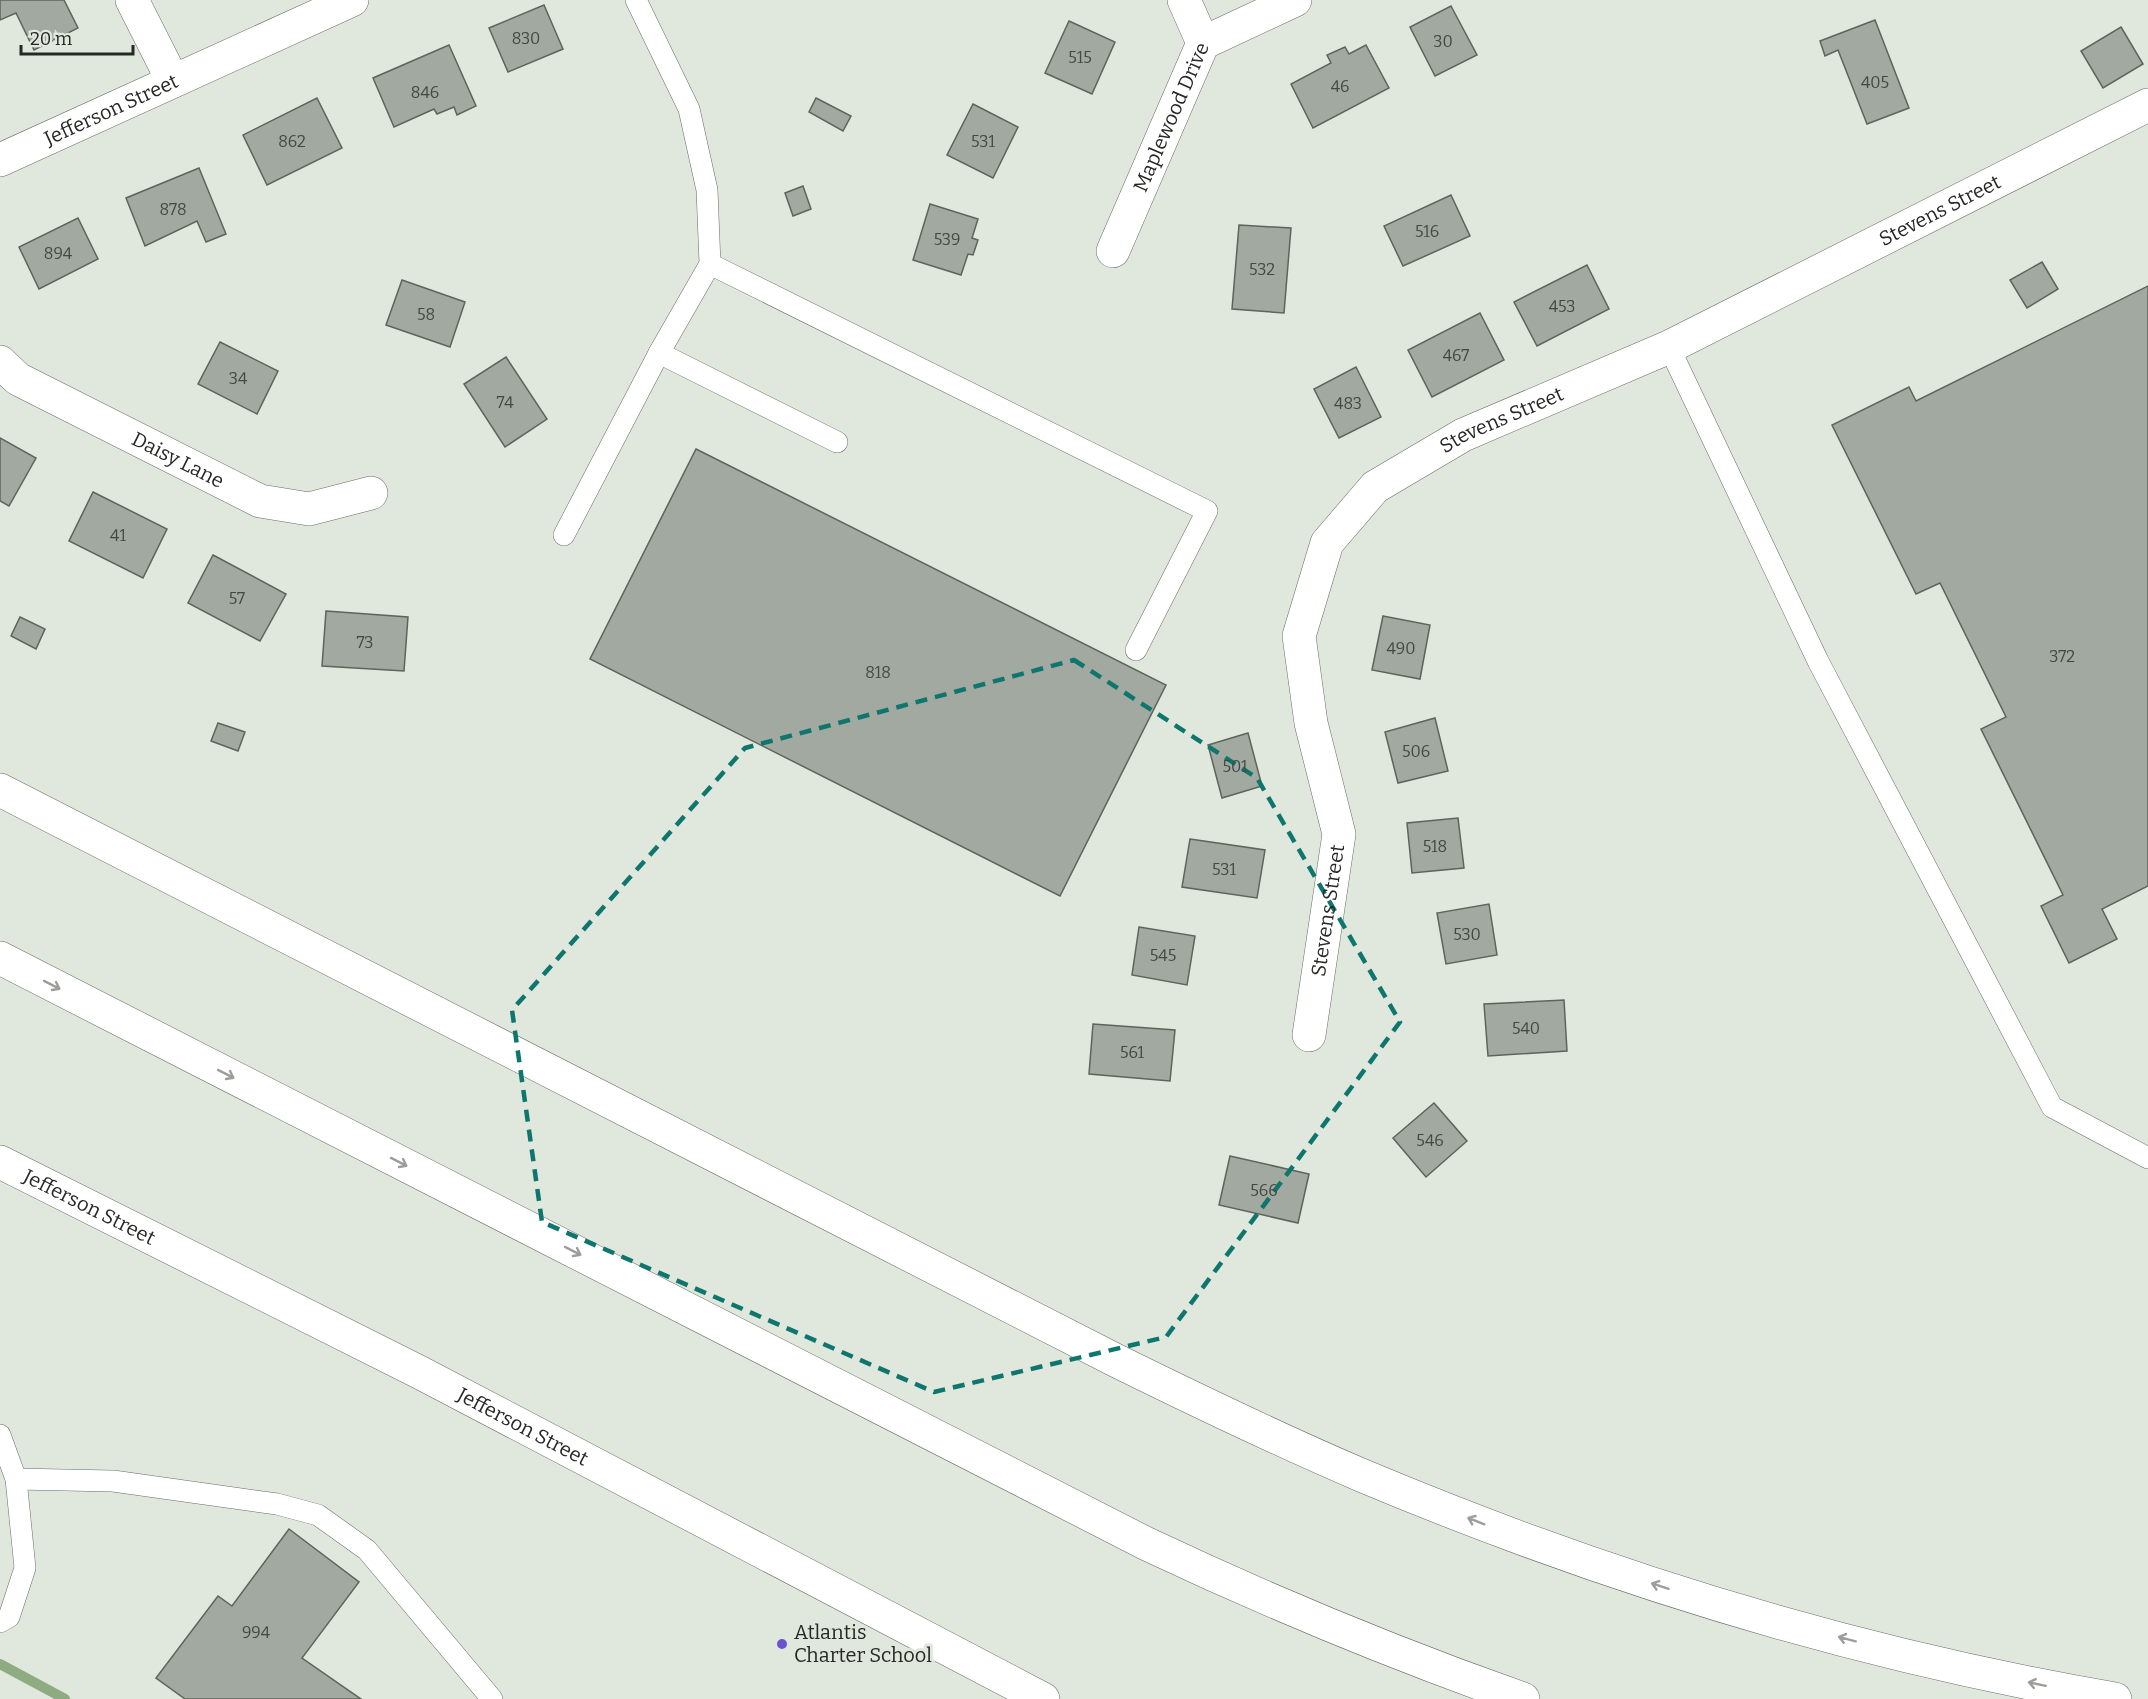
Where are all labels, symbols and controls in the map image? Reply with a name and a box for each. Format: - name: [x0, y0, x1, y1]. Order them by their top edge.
- scale bar: [21, 18, 134, 56]
- text: 20 m: [30, 28, 72, 50]
- house number: 830: [512, 29, 540, 48]
- house number: 30: [1433, 32, 1453, 51]
- street label: Maplewood Drive: [1128, 39, 1214, 195]
- house number: 515: [1068, 48, 1092, 67]
- street label: Jefferson Street: [39, 69, 182, 151]
- house number: 405: [1861, 73, 1889, 92]
- house number: 46: [1331, 77, 1349, 96]
- house number: 846: [411, 83, 439, 102]
- house number: 862: [278, 132, 306, 151]
- house number: 531: [971, 132, 995, 151]
- street label: Stevens Street: [1875, 169, 2005, 251]
- house number: 878: [160, 200, 187, 219]
- house number: 516: [1415, 222, 1439, 241]
- house number: 539: [934, 230, 960, 249]
- house number: 894: [44, 244, 73, 263]
- house number: 532: [1249, 260, 1275, 279]
- house number: 453: [1549, 297, 1575, 316]
- house number: 58: [417, 305, 435, 324]
- house number: 467: [1443, 346, 1469, 365]
- house number: 34: [229, 369, 248, 388]
- street label: Stevens Street: [1435, 382, 1567, 458]
- house number: 74: [496, 393, 514, 412]
- house number: 483: [1334, 394, 1362, 413]
- street label: Daisy Lane: [128, 426, 228, 493]
- house number: 41: [110, 526, 126, 545]
- house number: 57: [229, 589, 245, 608]
- house number: 73: [357, 633, 373, 652]
- house number: 490: [1387, 639, 1415, 658]
- house number: 372: [2049, 647, 2075, 666]
- house number: 818: [865, 663, 891, 682]
- house number: 506: [1402, 742, 1430, 761]
- house number: 501: [1222, 757, 1248, 776]
- house number: 518: [1423, 837, 1447, 856]
- street label: Stevens Street: [1306, 843, 1349, 978]
- house number: 531: [1212, 860, 1236, 879]
- house number: 530: [1453, 925, 1481, 944]
- house number: 545: [1150, 946, 1176, 965]
- one-way arrow: [43, 979, 60, 991]
- house number: 540: [1512, 1019, 1540, 1038]
- house number: 561: [1120, 1043, 1145, 1062]
- one-way arrow: [216, 1068, 234, 1080]
- house number: 546: [1416, 1131, 1444, 1150]
- one-way arrow: [390, 1157, 408, 1169]
- street label: Jefferson Street: [19, 1163, 159, 1250]
- house number: 566: [1250, 1181, 1278, 1200]
- one-way arrow: [563, 1246, 581, 1258]
- street label: Jefferson Street: [452, 1382, 592, 1471]
- one-way arrow: [1467, 1515, 1485, 1526]
- one-way arrow: [1651, 1579, 1670, 1590]
- place label: Atlantis Charter School: [794, 1620, 932, 1667]
- house number: 994: [242, 1623, 271, 1642]
- one-way arrow: [1838, 1633, 1857, 1644]
- marker: Atlantis Charter School: [775, 1637, 789, 1651]
- one-way arrow: [2028, 1678, 2047, 1689]

